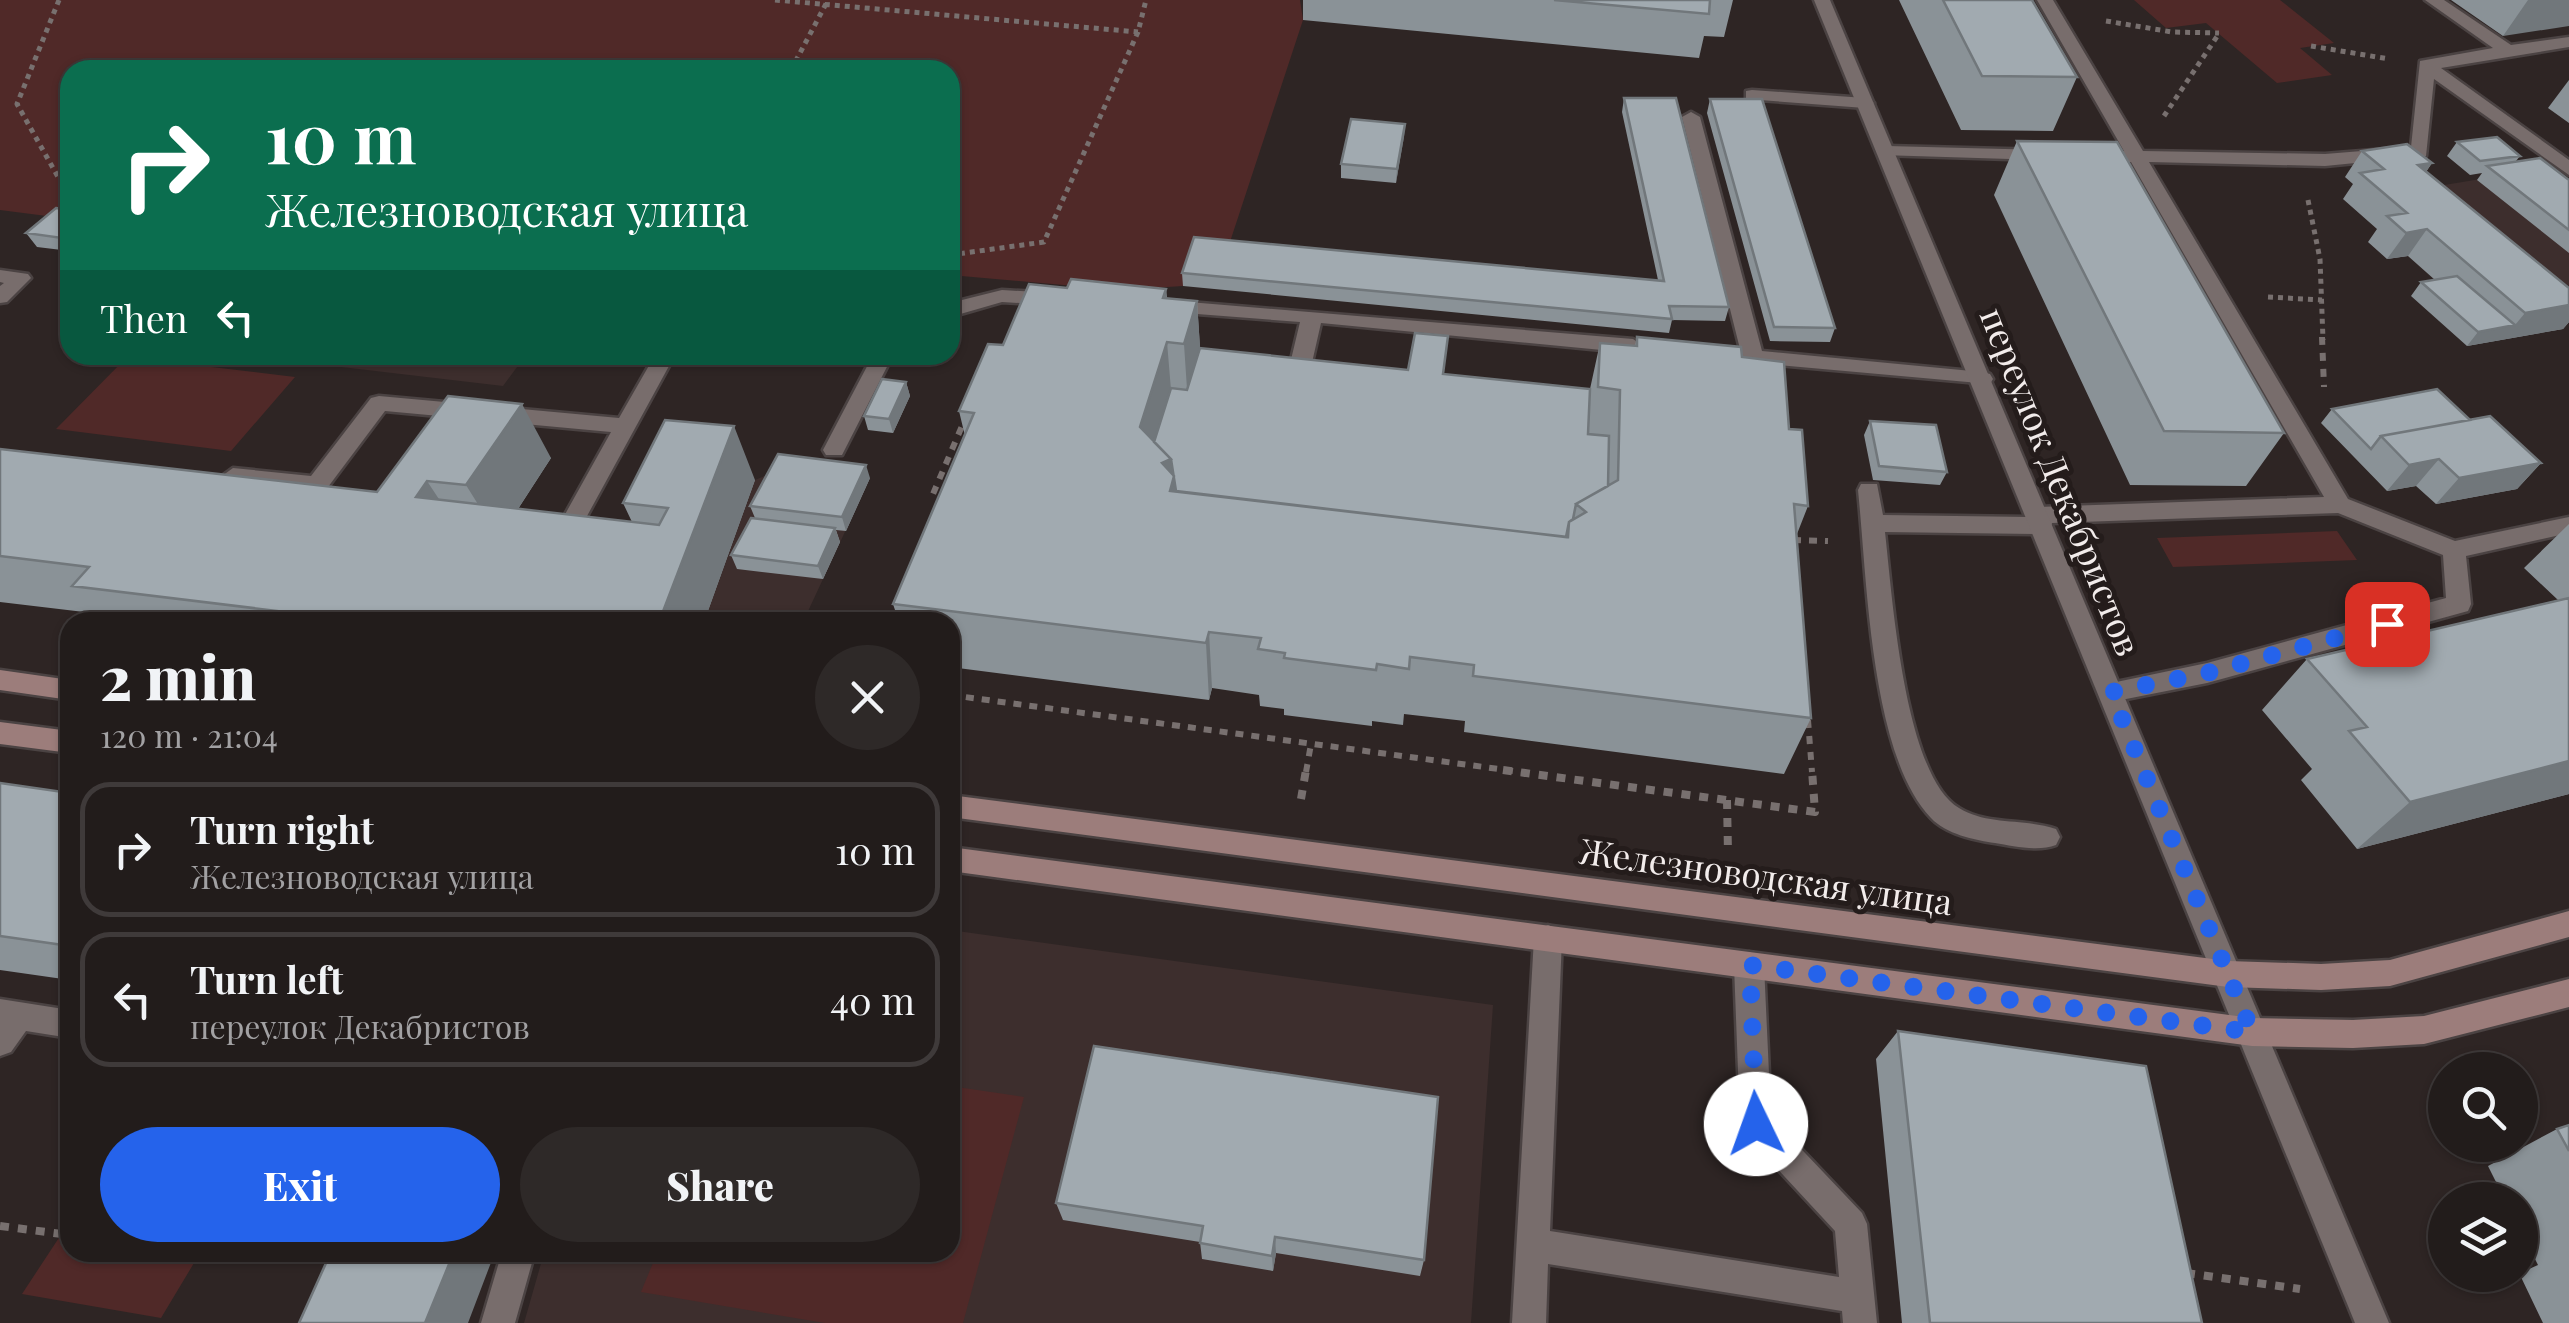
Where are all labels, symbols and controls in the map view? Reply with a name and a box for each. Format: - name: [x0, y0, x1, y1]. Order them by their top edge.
- text: 10 m: [265, 88, 417, 182]
- icon: right: [100, 100, 230, 230]
- text: Железноводская улица: [265, 178, 748, 238]
- icon: left: [208, 290, 263, 345]
- text: Then: [100, 292, 188, 343]
- street label: переулок Декабристов: [1971, 300, 2153, 662]
- pin: [2345, 582, 2430, 667]
- icon: arrive: [2360, 597, 2415, 652]
- text: 2 min: [100, 635, 256, 715]
- button: close: [815, 645, 920, 750]
- text: 120 m · 21:04: [100, 713, 278, 756]
- text: Turn right: [190, 803, 374, 854]
- icon: right: [105, 822, 160, 877]
- text: 10 m: [835, 824, 915, 875]
- street label: Железноводская улица: [1577, 826, 1956, 925]
- text: Железноводская улица: [190, 854, 534, 897]
- text: Turn left: [190, 953, 343, 1004]
- icon: left: [105, 972, 160, 1027]
- text: 40 m: [830, 974, 915, 1025]
- text: переулок Декабристов: [190, 1004, 530, 1047]
- map controls: [2428, 1052, 2538, 1292]
- button: search: [2428, 1052, 2538, 1162]
- position arrow: [1704, 1072, 1808, 1176]
- button: Exit: [100, 1127, 500, 1242]
- button: Share: [520, 1127, 920, 1242]
- button: layers: [2428, 1182, 2538, 1292]

